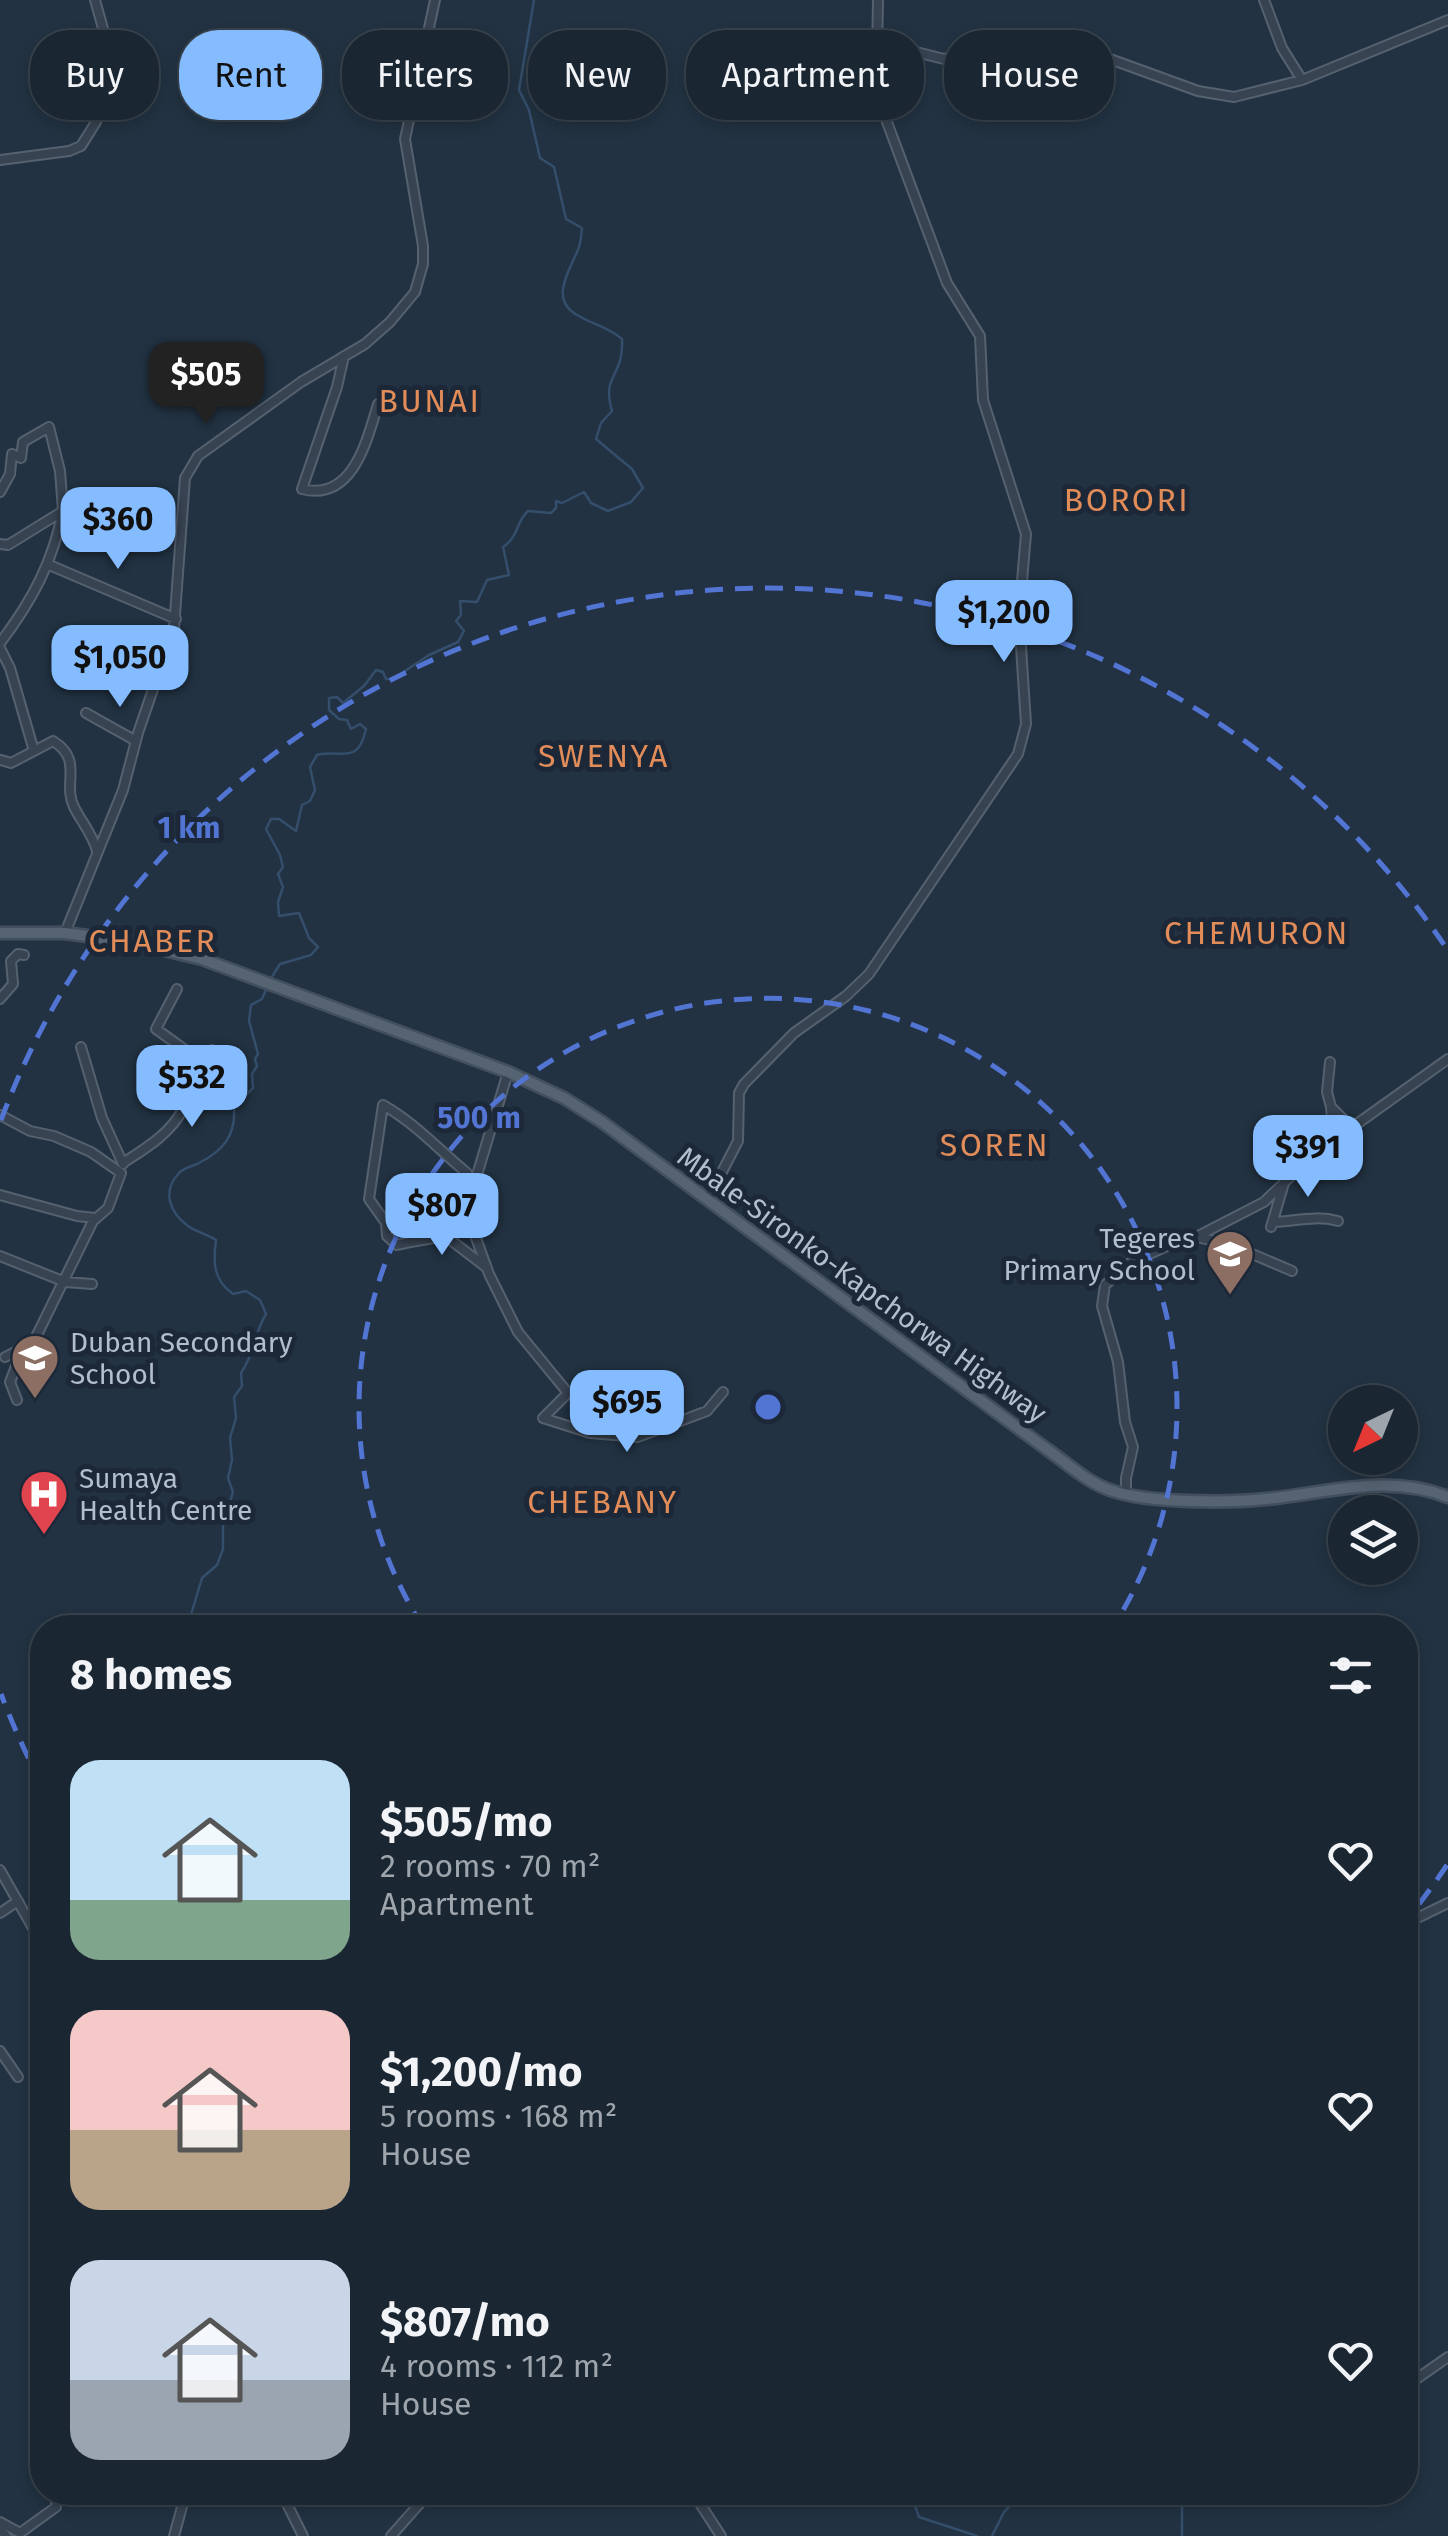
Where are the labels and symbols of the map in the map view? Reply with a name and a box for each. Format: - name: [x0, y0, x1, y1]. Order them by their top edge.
- pin: $505: [147, 342, 265, 427]
- district label: BUNAI: [379, 382, 481, 420]
- district label: BORORI: [1064, 481, 1190, 519]
- pin: $360: [59, 487, 177, 572]
- pin: $1,200: [923, 580, 1085, 665]
- pin: $1,050: [39, 625, 201, 710]
- district label: SWENYA: [538, 737, 670, 775]
- text: 1 km: [158, 810, 220, 846]
- district label: CHEMURON: [1164, 914, 1350, 952]
- district label: CHABER: [89, 922, 217, 960]
- pin: $532: [133, 1045, 251, 1130]
- text: 500 m: [437, 1100, 521, 1136]
- pin: $391: [1249, 1115, 1367, 1200]
- district label: SOREN: [940, 1126, 1050, 1164]
- street label: Mbale-Sironko-Kapchorwa Highway: [671, 1140, 1053, 1430]
- pin: $807: [383, 1173, 501, 1258]
- place label: Tegeres Primary School: [1003, 1222, 1195, 1287]
- school or university icon: Tegeres Primary School: [1204, 1228, 1256, 1296]
- place label: Duban Secondary School: [70, 1326, 293, 1391]
- school or university icon: Duban Secondary School: [9, 1332, 61, 1400]
- pin: $695: [568, 1370, 686, 1455]
- north arrow: [1328, 1385, 1418, 1475]
- centre of rings: [750, 1389, 786, 1425]
- place label: Sumaya Health Centre: [79, 1462, 252, 1527]
- hospital icon: Sumaya Health Centre: [18, 1468, 70, 1536]
- district label: CHEBANY: [527, 1483, 679, 1521]

